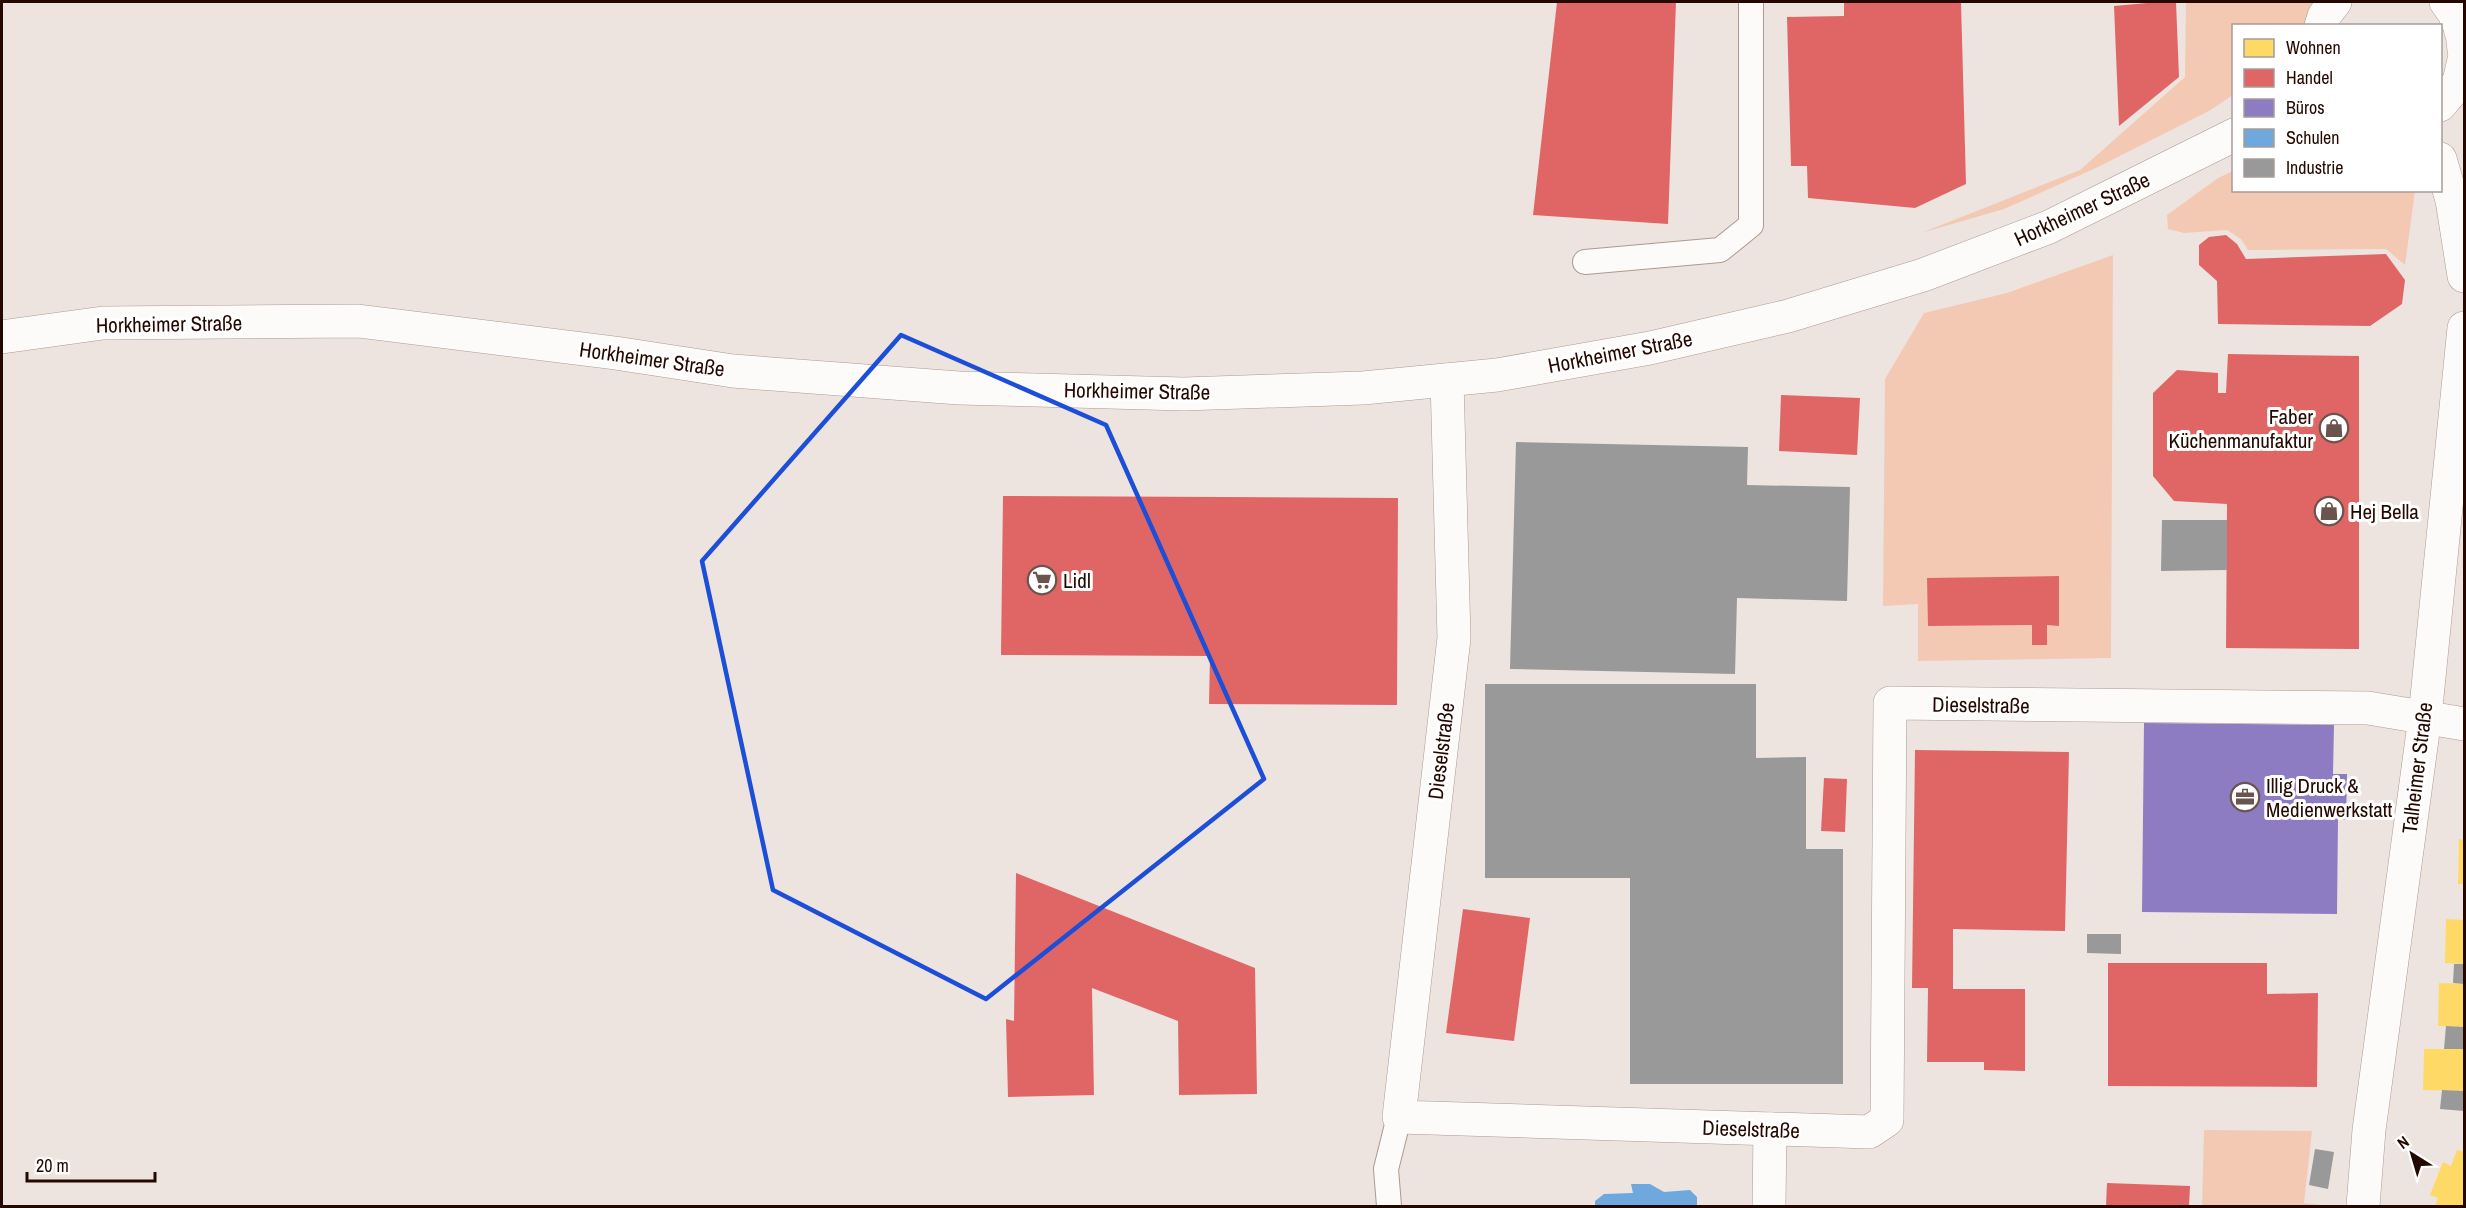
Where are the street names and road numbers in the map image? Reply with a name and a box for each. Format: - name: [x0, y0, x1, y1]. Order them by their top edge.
- street label: Horkheimer Straße: [2010, 165, 2154, 253]
- street label: Horkheimer Straße: [96, 308, 242, 340]
- street label: Horkheimer Straße: [1545, 324, 1695, 380]
- street label: Horkheimer Straße: [577, 334, 727, 384]
- street label: Horkheimer Straße: [1064, 375, 1210, 407]
- street label: Dieselstraße: [1932, 690, 2030, 720]
- street label: Dieselstraße: [1421, 701, 1461, 801]
- street label: Talheimer Straße: [2395, 701, 2439, 835]
- street label: Dieselstraße: [1702, 1113, 1800, 1145]

